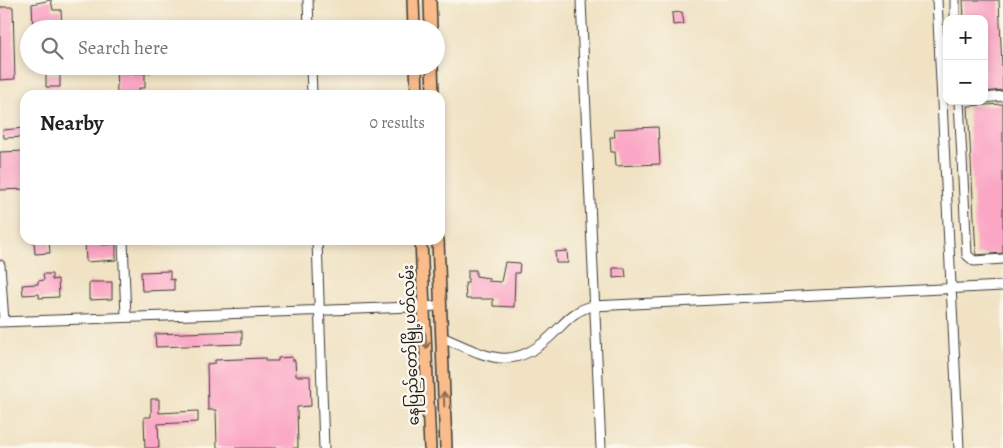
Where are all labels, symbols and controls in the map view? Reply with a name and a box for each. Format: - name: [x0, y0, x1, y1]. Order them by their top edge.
- map controls: [943, 15, 988, 105]
- button: +: [943, 15, 988, 60]
- search box: [20, 20, 445, 75]
- icon: search: [38, 34, 66, 62]
- text: Search here: [78, 35, 168, 61]
- button: −: [943, 60, 988, 105]
- text: Nearby: [40, 109, 103, 137]
- text: 0 results: [369, 112, 425, 134]
- street label: နေပြည်တော်မြို့ပတ်လမ်း: [398, 264, 426, 426]
- one-way arrow: [421, 333, 431, 349]
- one-way arrow: [440, 392, 449, 408]

